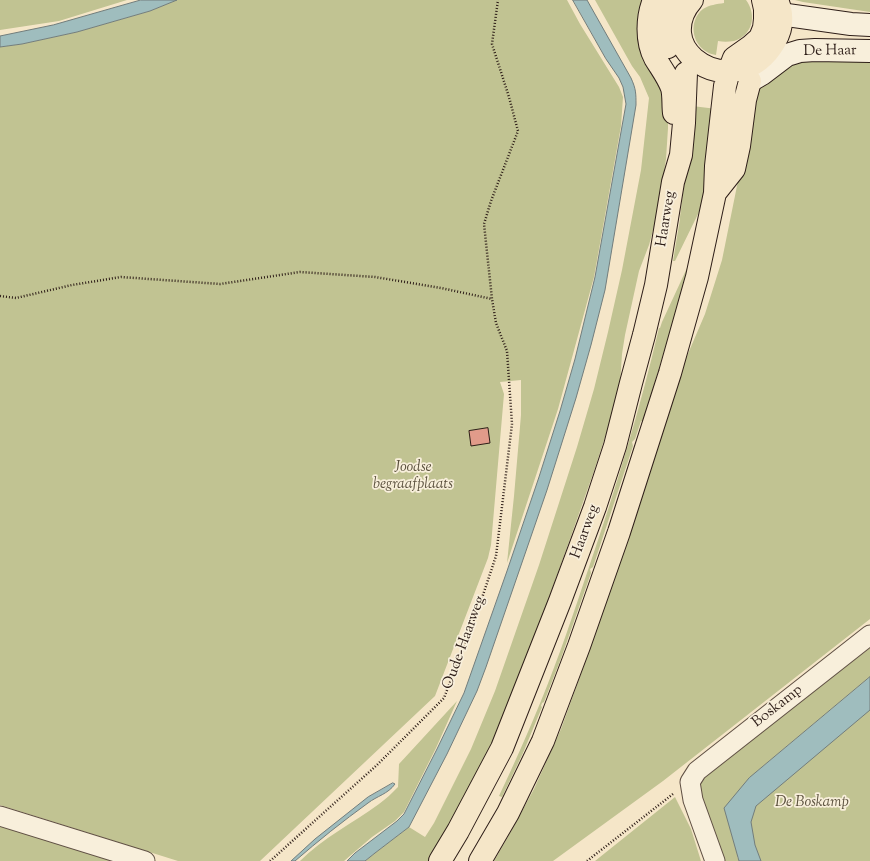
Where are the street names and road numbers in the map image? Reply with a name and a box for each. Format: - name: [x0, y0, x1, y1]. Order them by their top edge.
- street label: De Haar: [803, 43, 857, 61]
- street label: Haarweg: [654, 190, 680, 248]
- street label: Haarweg: [568, 503, 604, 561]
- street label: Oude-Haarweg: [440, 594, 490, 692]
- street label: Boskamp: [749, 682, 807, 732]

